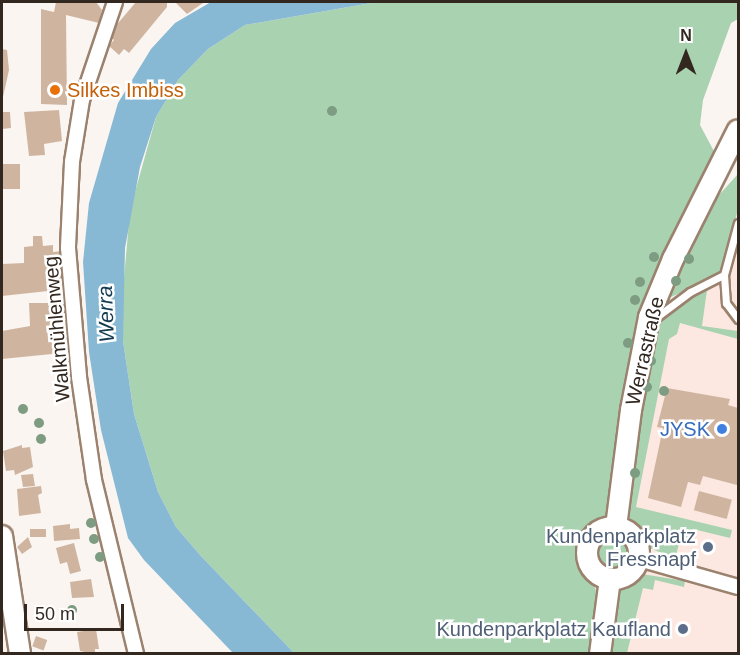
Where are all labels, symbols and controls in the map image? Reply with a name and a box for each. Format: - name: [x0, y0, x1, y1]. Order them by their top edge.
- north arrow: [656, 24, 716, 84]
- text: N: [680, 27, 692, 44]
- place label: Silkes Imbiss: [67, 78, 184, 102]
- marker: Silkes Imbiss: [48, 83, 62, 97]
- street label: Walkmühlenweg: [39, 255, 75, 403]
- water label: Werra: [92, 285, 120, 343]
- street label: Werrastraße: [621, 294, 669, 408]
- place label: JYSK: [660, 417, 710, 441]
- marker: JYSK: [715, 422, 729, 436]
- place label: Kundenparkplatz Fressnapf: [546, 524, 696, 571]
- marker: Kundenparkplatz Fressnapf: [701, 540, 715, 554]
- scale bar: [27, 592, 128, 630]
- text: 50 m: [35, 604, 75, 624]
- place label: Kundenparkplatz Kaufland: [436, 617, 671, 641]
- marker: Kundenparkplatz Kaufland: [676, 622, 690, 636]

